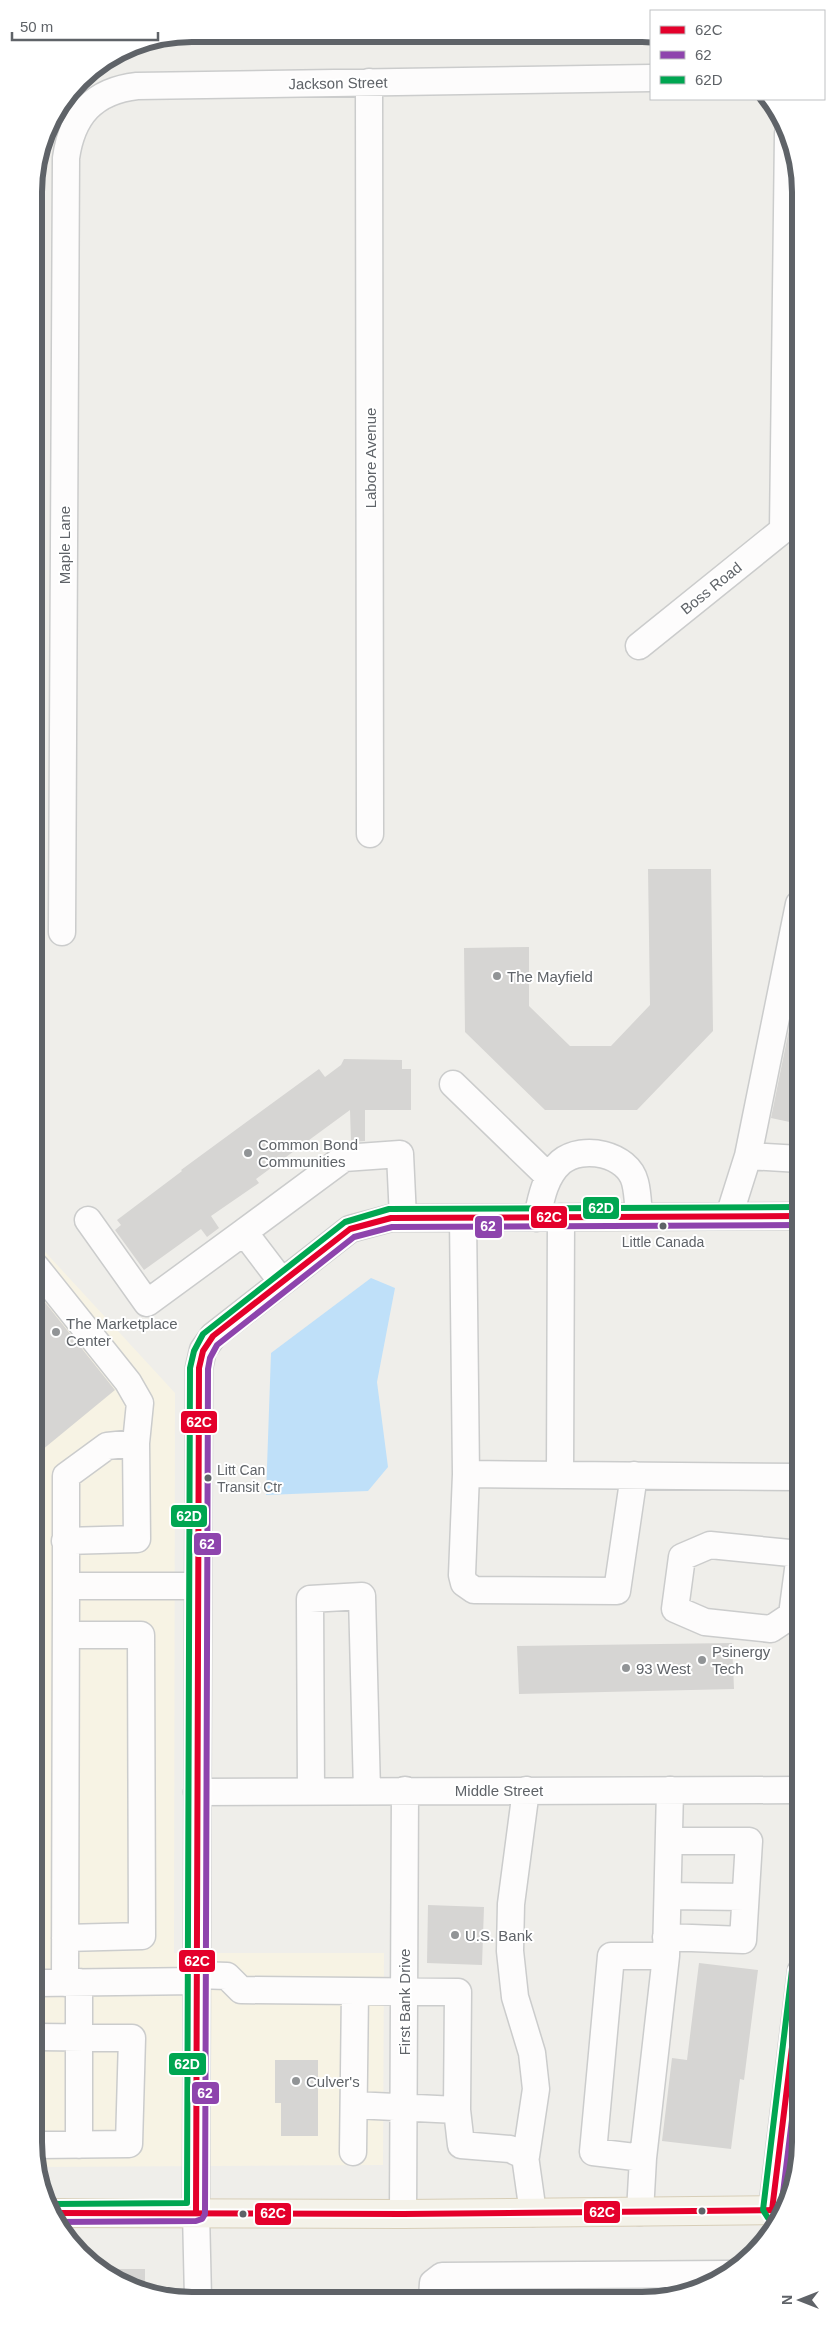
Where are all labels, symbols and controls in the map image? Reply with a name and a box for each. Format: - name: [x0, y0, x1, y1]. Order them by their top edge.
- scale bar: [12, 10, 159, 42]
- legend: [650, 10, 825, 100]
- text: 50 m: [20, 18, 53, 35]
- text: 62C: [695, 21, 723, 38]
- text: 62: [695, 46, 712, 63]
- text: 62D: [695, 71, 723, 88]
- street label: Jackson Street: [288, 74, 389, 92]
- street label: Labore Avenue: [362, 408, 379, 508]
- street label: Maple Lane: [56, 506, 73, 584]
- street label: Boss Road: [677, 558, 745, 618]
- place label: The Mayfield: [507, 968, 593, 985]
- marker: The Mayfield: [491, 970, 503, 982]
- place label: Common Bond Communities: [258, 1136, 358, 1170]
- marker: Common Bond Communities: [242, 1147, 254, 1159]
- line badge: 62D: [582, 1196, 620, 1220]
- text: 62D: [588, 1200, 614, 1216]
- line badge: 62C: [530, 1205, 568, 1229]
- text: 62C: [536, 1209, 562, 1225]
- line badge: 62: [474, 1215, 503, 1239]
- text: 62: [480, 1218, 496, 1234]
- marker: Little Canada: [658, 1221, 668, 1231]
- place label: Little Canada: [622, 1234, 704, 1250]
- place label: The Marketplace Center: [66, 1315, 178, 1349]
- marker: The Marketplace Center: [50, 1326, 62, 1338]
- line badge: 62C: [180, 1410, 218, 1434]
- text: 62C: [186, 1414, 212, 1430]
- place label: Litt Can Transit Ctr: [217, 1462, 282, 1495]
- marker: Litt Can Transit Ctr: [203, 1473, 213, 1483]
- line badge: 62D: [170, 1504, 208, 1528]
- text: 62D: [176, 1508, 202, 1524]
- line badge: 62: [193, 1532, 222, 1556]
- text: 62: [199, 1536, 215, 1552]
- place label: Psinergy Tech: [712, 1643, 771, 1677]
- marker: Psinergy Tech: [696, 1654, 708, 1666]
- place label: 93 West: [636, 1660, 692, 1677]
- marker: 93 West: [620, 1662, 632, 1674]
- street label: Middle Street: [455, 1782, 544, 1799]
- place label: U.S. Bank: [465, 1927, 533, 1944]
- marker: U.S. Bank: [449, 1929, 461, 1941]
- line badge: 62C: [178, 1949, 216, 1973]
- street label: First Bank Drive: [396, 1949, 413, 2055]
- text: 62C: [184, 1953, 210, 1969]
- line badge: 62D: [168, 2052, 207, 2076]
- text: 62D: [174, 2056, 200, 2072]
- place label: Culver's: [306, 2073, 360, 2090]
- marker: Culver's: [290, 2075, 302, 2087]
- line badge: 62: [191, 2081, 220, 2105]
- text: 62: [197, 2085, 213, 2101]
- line badge: 62C: [583, 2200, 621, 2224]
- line badge: 62C: [254, 2202, 292, 2226]
- text: 62C: [589, 2204, 615, 2220]
- text: 62C: [260, 2205, 286, 2221]
- unlabelled marker: [697, 2206, 707, 2216]
- unlabelled marker: [238, 2209, 248, 2219]
- north arrow: [775, 2275, 825, 2325]
- text: N: [779, 2295, 795, 2305]

